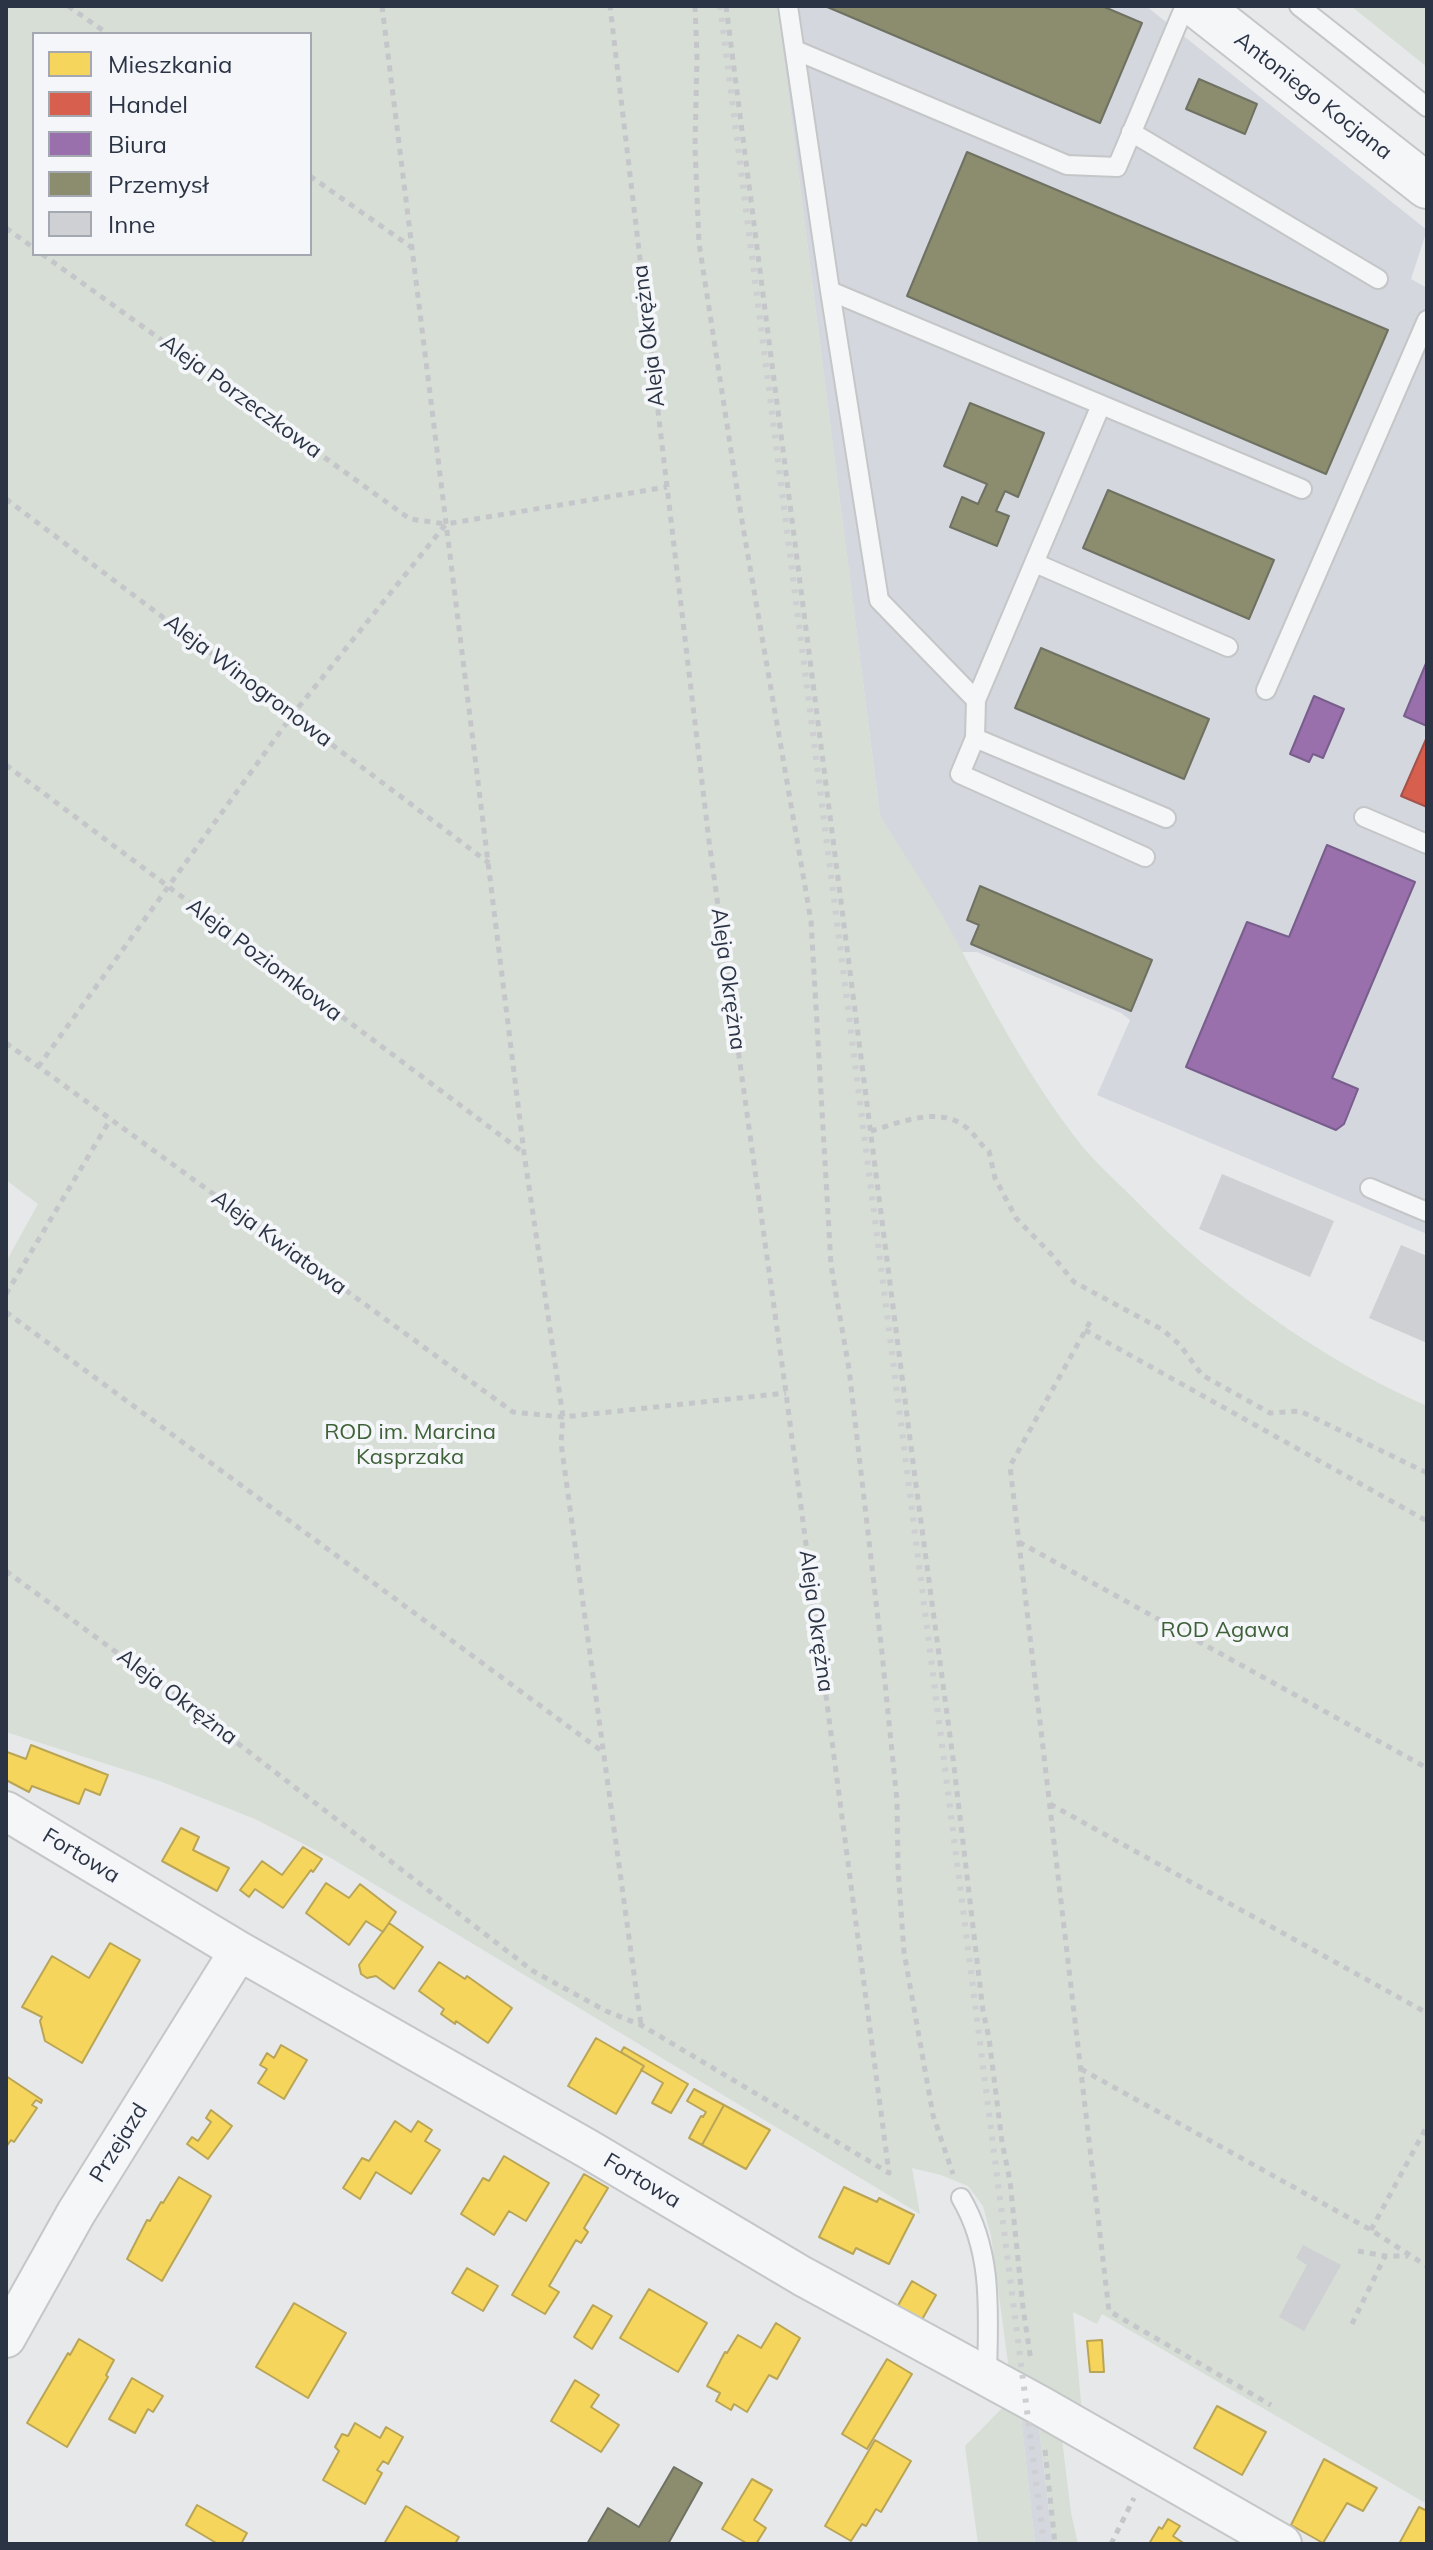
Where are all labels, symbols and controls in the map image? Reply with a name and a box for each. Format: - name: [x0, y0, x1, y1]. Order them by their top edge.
- street label: Antoniego Kocjana: [1229, 26, 1397, 166]
- legend: [32, 32, 312, 256]
- text: Mieszkania: [108, 49, 232, 79]
- text: Handel: [108, 89, 188, 119]
- text: Biura: [108, 129, 167, 159]
- text: Przemysł: [108, 169, 208, 199]
- text: Inne: [108, 209, 155, 239]
- street label: Aleja Okrężna: [627, 263, 671, 409]
- street label: Aleja Porzeczkowa: [155, 330, 327, 464]
- street label: Aleja Winogronowa: [159, 609, 337, 753]
- street label: Aleja Poziomkowa: [181, 893, 347, 1027]
- street label: Aleja Okrężna: [705, 906, 751, 1052]
- street label: Aleja Kwiatowa: [206, 1185, 352, 1301]
- park label: ROD im. Marcina Kasprzaka: [324, 1419, 496, 1470]
- street label: Aleja Okrężna: [793, 1548, 839, 1694]
- park label: ROD Agawa: [1161, 1617, 1289, 1643]
- street label: Aleja Okrężna: [112, 1643, 242, 1751]
- street label: Fortowa: [38, 1823, 124, 1889]
- street label: Przejazd: [84, 2099, 154, 2187]
- street label: Fortowa: [599, 2148, 685, 2214]

